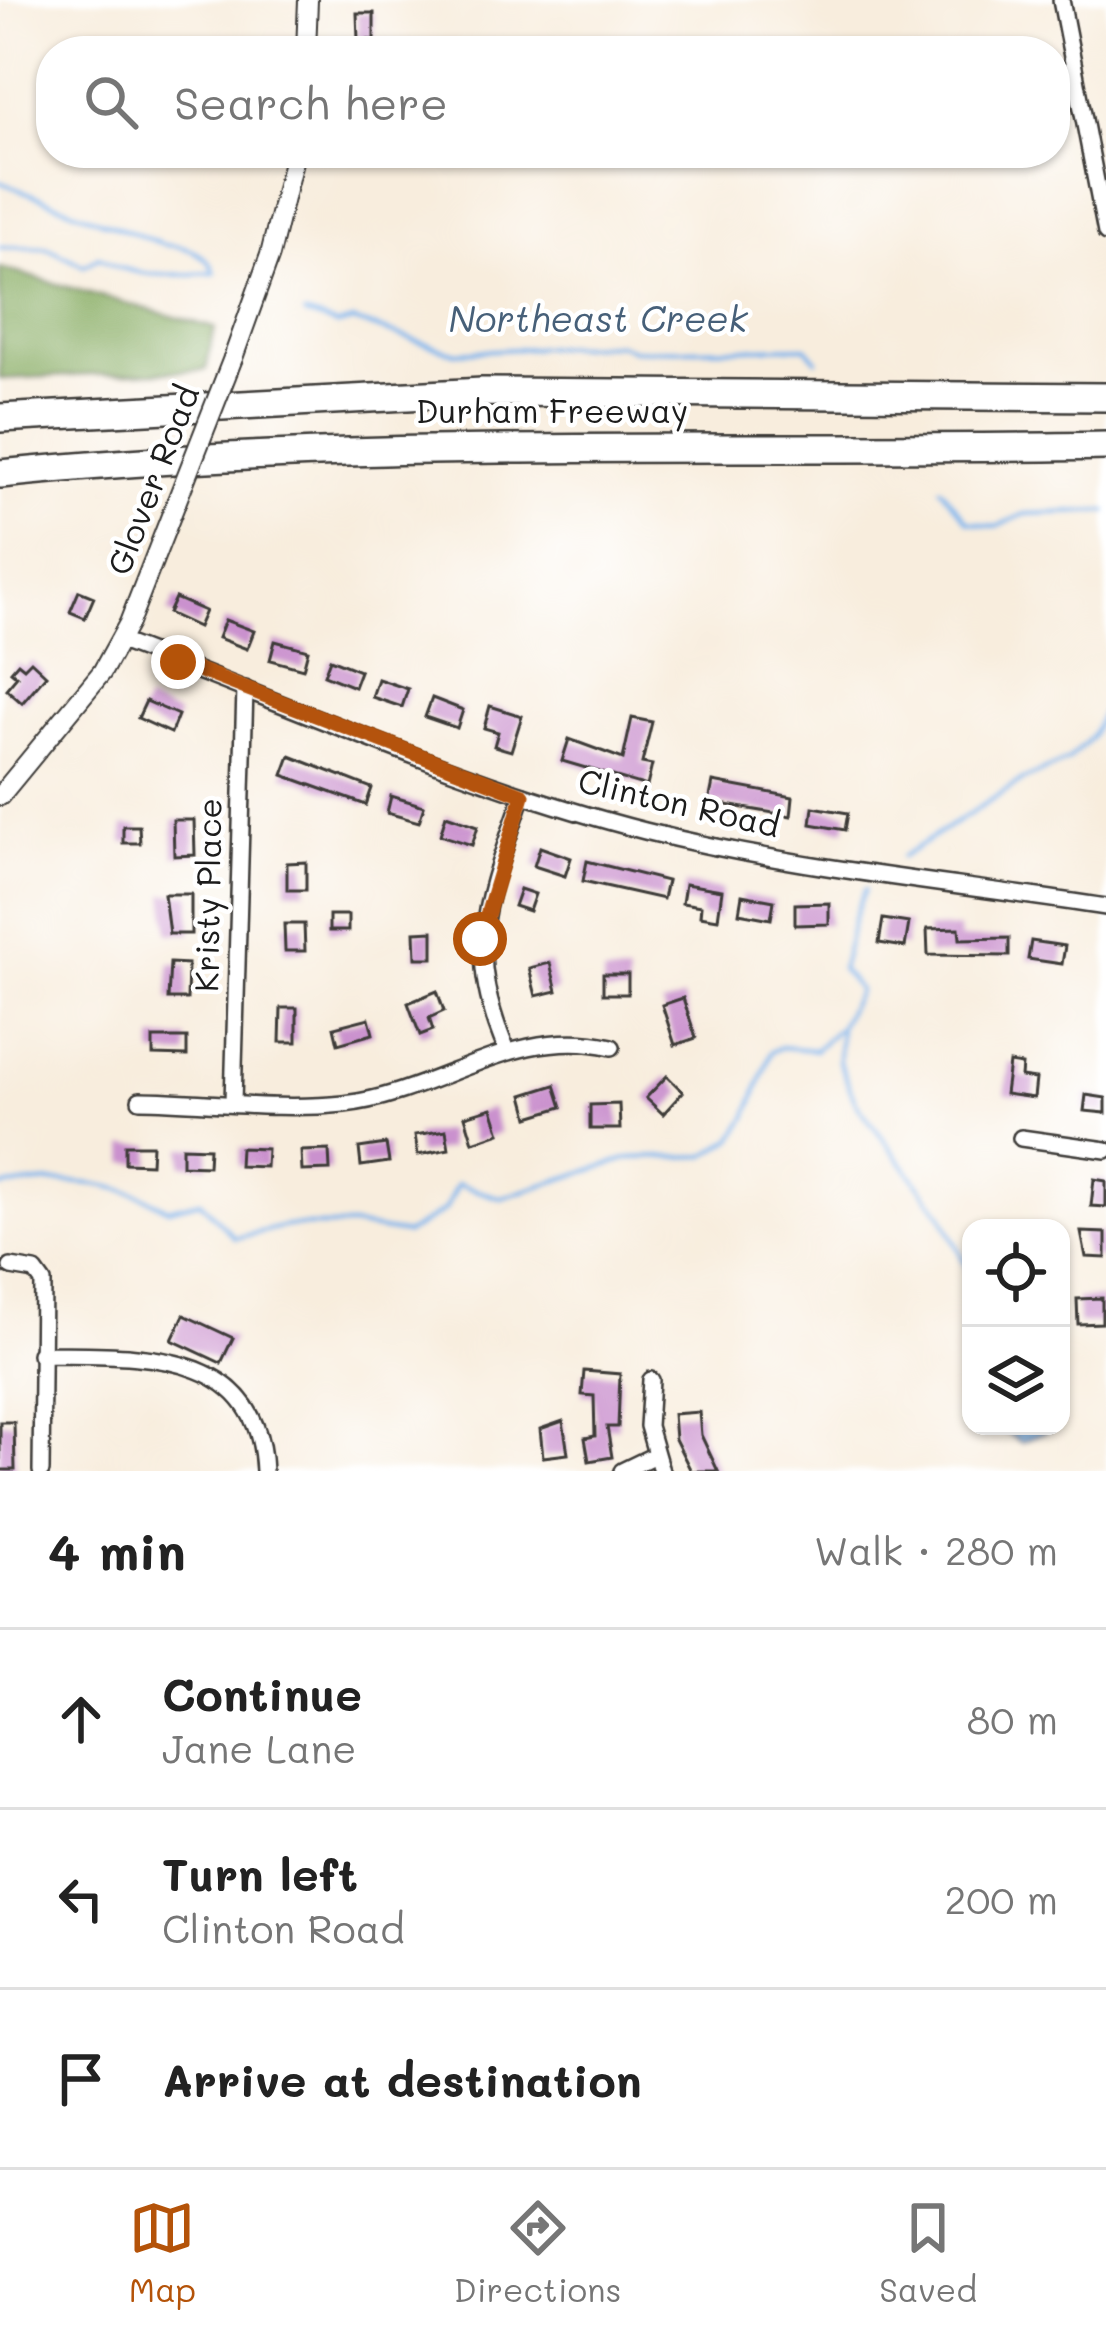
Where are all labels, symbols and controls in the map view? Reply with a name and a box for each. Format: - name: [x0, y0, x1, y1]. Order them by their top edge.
- search box: [36, 36, 1070, 168]
- icon: search: [78, 69, 144, 135]
- text: Search here: [174, 73, 448, 131]
- water label: Northeast Creek: [448, 294, 748, 341]
- street label: Glover Road: [96, 379, 207, 580]
- street label: Durham Freeway: [416, 388, 688, 432]
- route end: [151, 635, 205, 689]
- street label: Clinton Road: [574, 757, 784, 846]
- street label: Kristy Place: [183, 798, 231, 992]
- route start: [453, 912, 507, 966]
- map controls: [962, 1219, 1070, 1435]
- button: locate: [962, 1219, 1070, 1327]
- button: layers: [962, 1327, 1070, 1435]
- text: 4 min: [48, 1516, 186, 1583]
- text: Walk · 280 m: [814, 1524, 1058, 1575]
- text: Continue: [162, 1664, 362, 1722]
- icon: ahead: [48, 1686, 114, 1752]
- text: 80 m: [967, 1693, 1058, 1744]
- text: Jane Lane: [162, 1722, 357, 1773]
- text: Turn left: [162, 1844, 358, 1902]
- icon: left: [48, 1866, 114, 1932]
- text: 200 m: [945, 1873, 1058, 1924]
- text: Clinton Road: [162, 1902, 405, 1953]
- icon: arrive: [48, 2046, 114, 2112]
- text: Arrive at destination: [162, 2050, 642, 2108]
- tab: Map: [129, 2195, 196, 2310]
- tab: Directions: [454, 2195, 621, 2310]
- tab: Saved: [879, 2195, 977, 2310]

